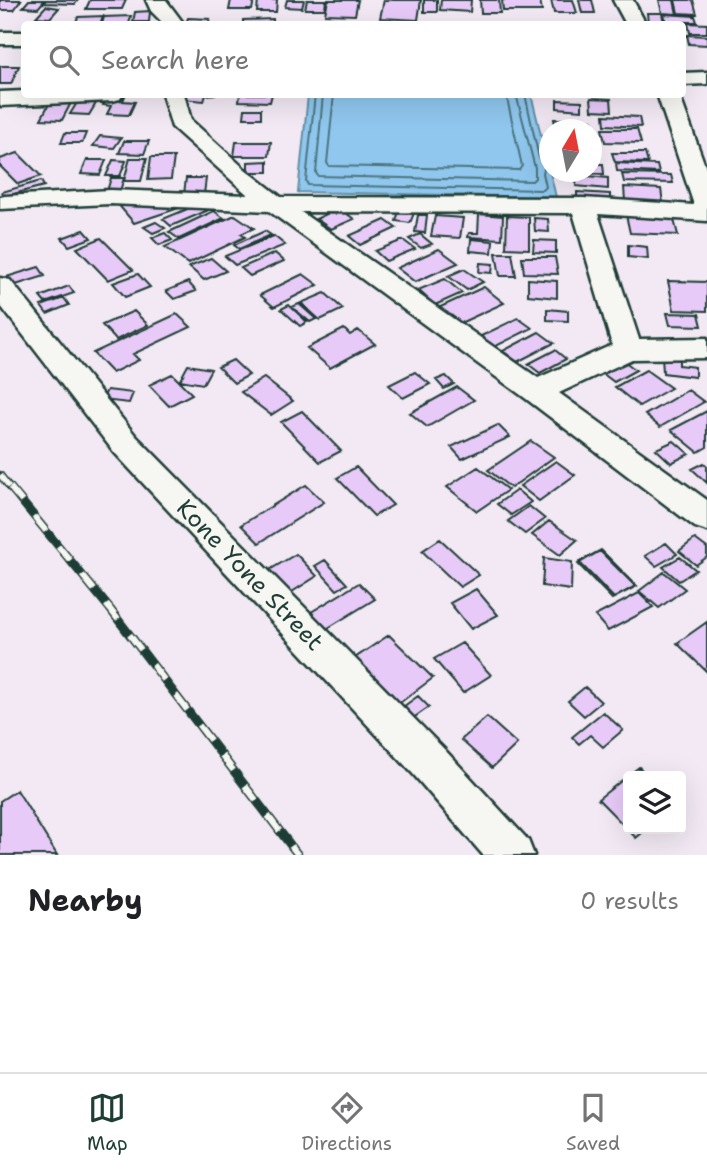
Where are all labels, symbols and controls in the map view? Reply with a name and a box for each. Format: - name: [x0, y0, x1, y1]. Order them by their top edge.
- search box: [21, 21, 686, 98]
- icon: search: [45, 41, 83, 79]
- text: Search here: [101, 42, 250, 77]
- north arrow: [539, 119, 602, 182]
- street label: Kone Yone Street: [169, 492, 331, 658]
- map controls: [623, 771, 686, 834]
- button: layers: [623, 771, 686, 834]
- text: Nearby: [28, 880, 143, 921]
- text: 0 results: [580, 886, 679, 916]
- tab: Map: [87, 1089, 128, 1156]
- tab: Directions: [302, 1089, 392, 1156]
- tab: Saved: [566, 1089, 620, 1156]

